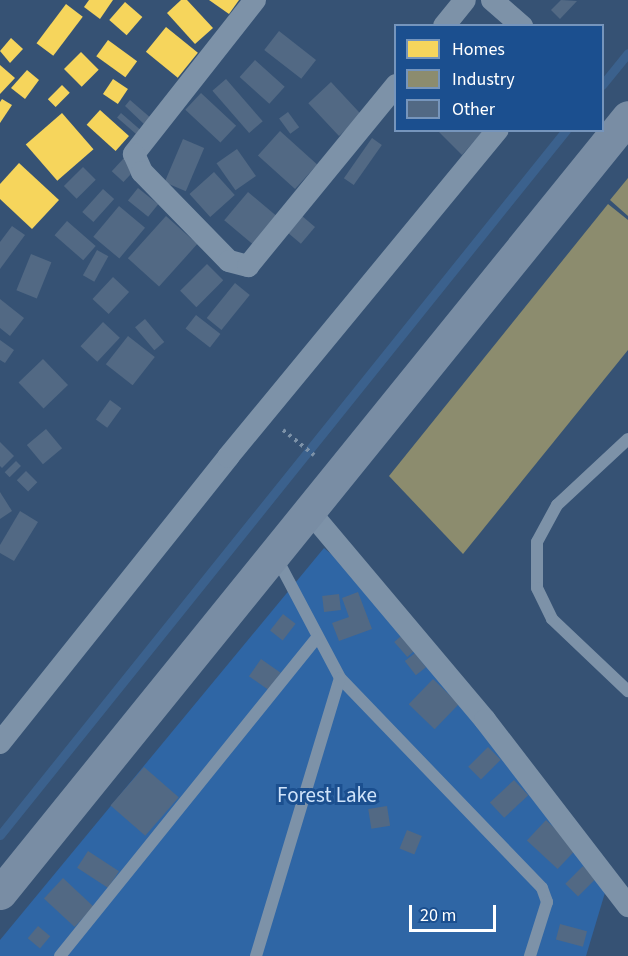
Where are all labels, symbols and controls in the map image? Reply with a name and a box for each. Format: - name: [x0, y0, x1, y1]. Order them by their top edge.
- legend: [394, 24, 604, 132]
- text: Homes: [452, 37, 505, 62]
- text: Industry: [452, 67, 515, 92]
- text: Other: [452, 97, 495, 122]
- park label: Forest Lake: [277, 782, 377, 808]
- scale bar: [412, 893, 499, 931]
- text: 20 m: [420, 903, 456, 928]

